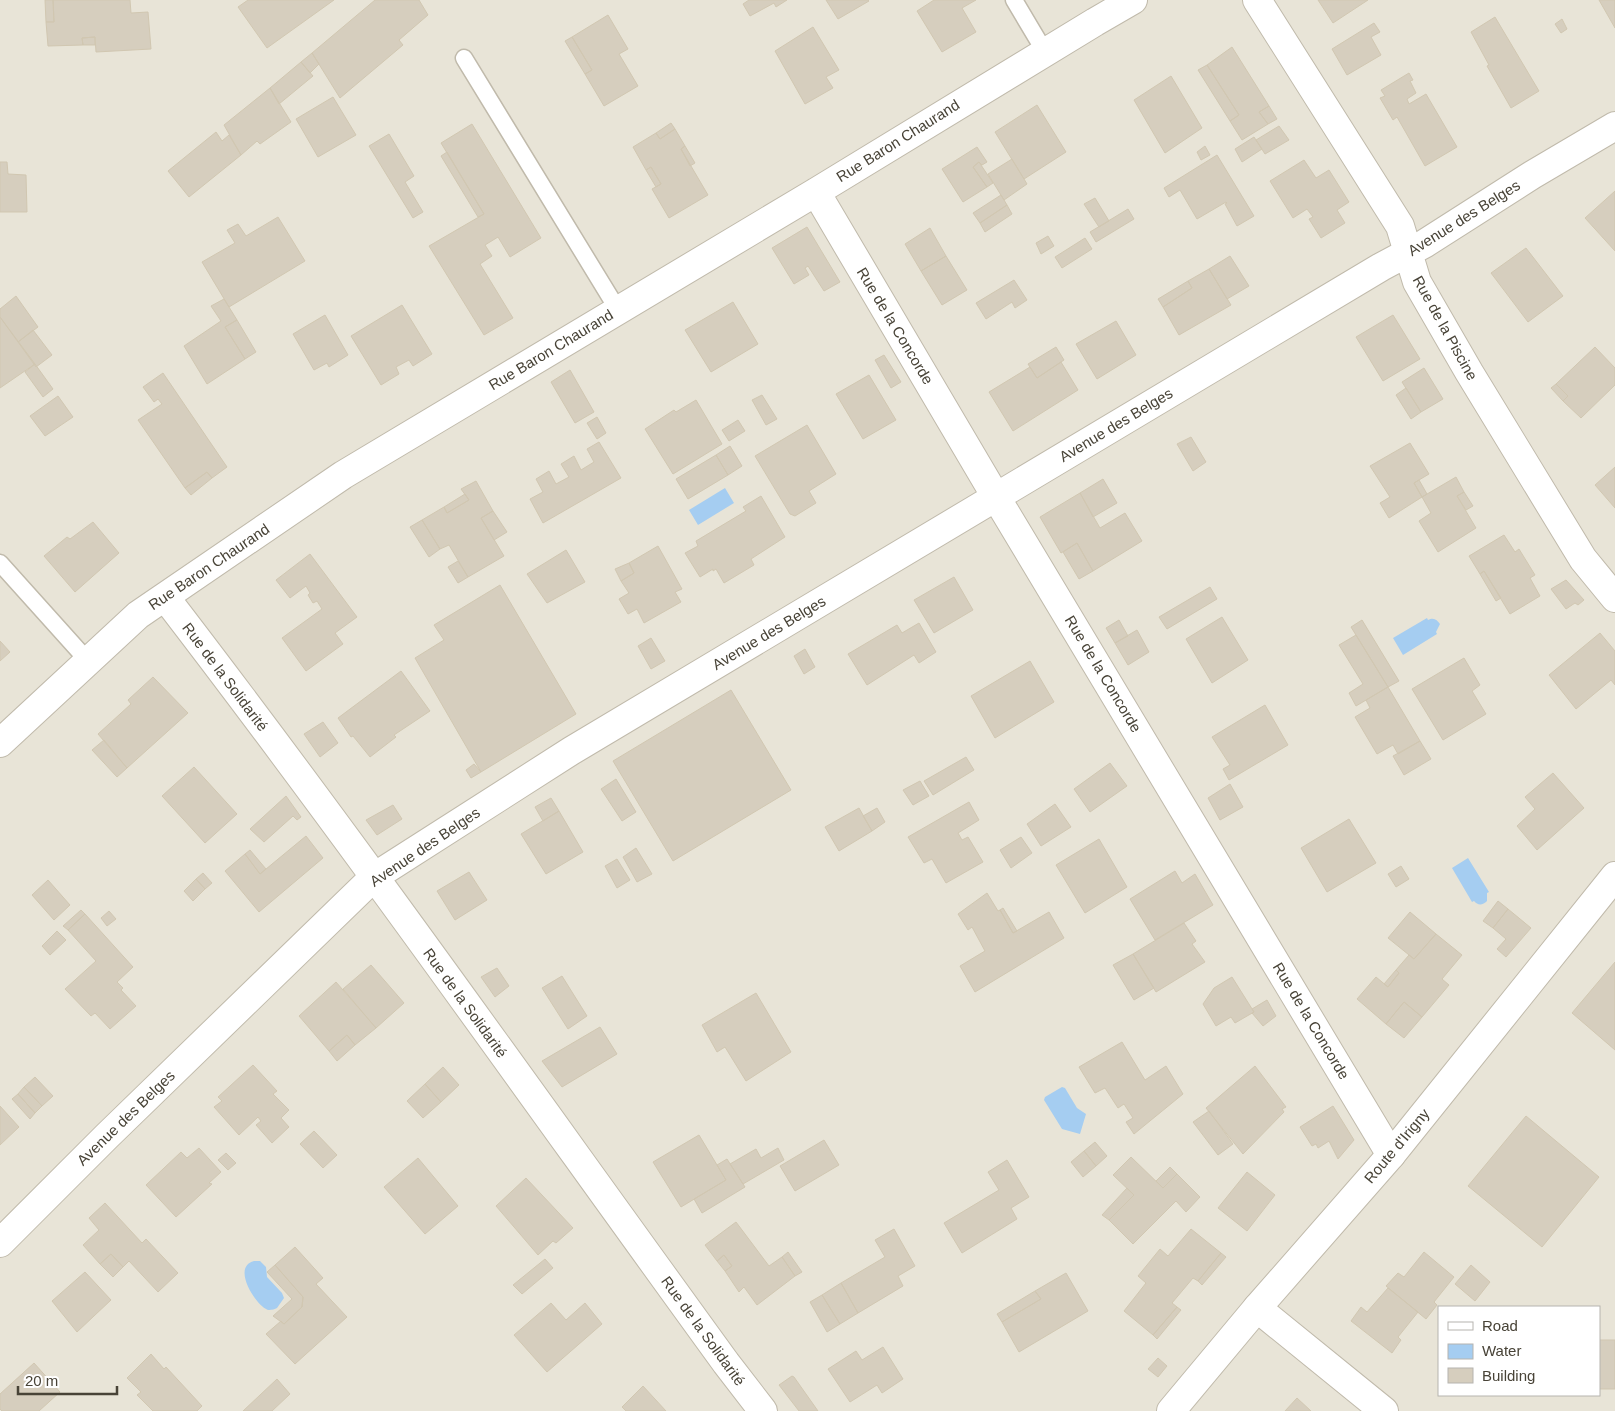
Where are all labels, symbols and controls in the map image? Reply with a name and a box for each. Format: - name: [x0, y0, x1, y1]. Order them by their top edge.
- street label: Rue Baron Chaurand: [833, 96, 962, 185]
- street label: Avenue des Belges: [1405, 176, 1523, 259]
- street label: Rue de la Concorde: [854, 264, 937, 387]
- street label: Rue de la Piscine: [1410, 273, 1481, 383]
- street label: Rue Baron Chaurand: [486, 306, 616, 393]
- street label: Avenue des Belges: [1056, 384, 1175, 465]
- street label: Rue Baron Chaurand: [145, 520, 272, 613]
- street label: Avenue des Belges: [709, 592, 828, 673]
- street label: Rue de la Concorde: [1062, 612, 1145, 735]
- street label: Rue de la Solidarité: [179, 619, 272, 734]
- street label: Avenue des Belges: [366, 803, 483, 890]
- street label: Rue de la Solidarité: [420, 945, 511, 1061]
- street label: Rue de la Concorde: [1270, 959, 1353, 1082]
- street label: Avenue des Belges: [73, 1067, 178, 1169]
- street label: Route d'Irigny: [1361, 1105, 1433, 1186]
- street label: Rue de la Solidarité: [658, 1273, 749, 1389]
- legend: [1438, 1306, 1600, 1396]
- text: Road: [1482, 1317, 1518, 1334]
- text: Water: [1482, 1342, 1521, 1359]
- scale bar: [18, 1364, 116, 1396]
- text: Building: [1482, 1367, 1535, 1384]
- text: 20 m: [25, 1372, 58, 1389]

